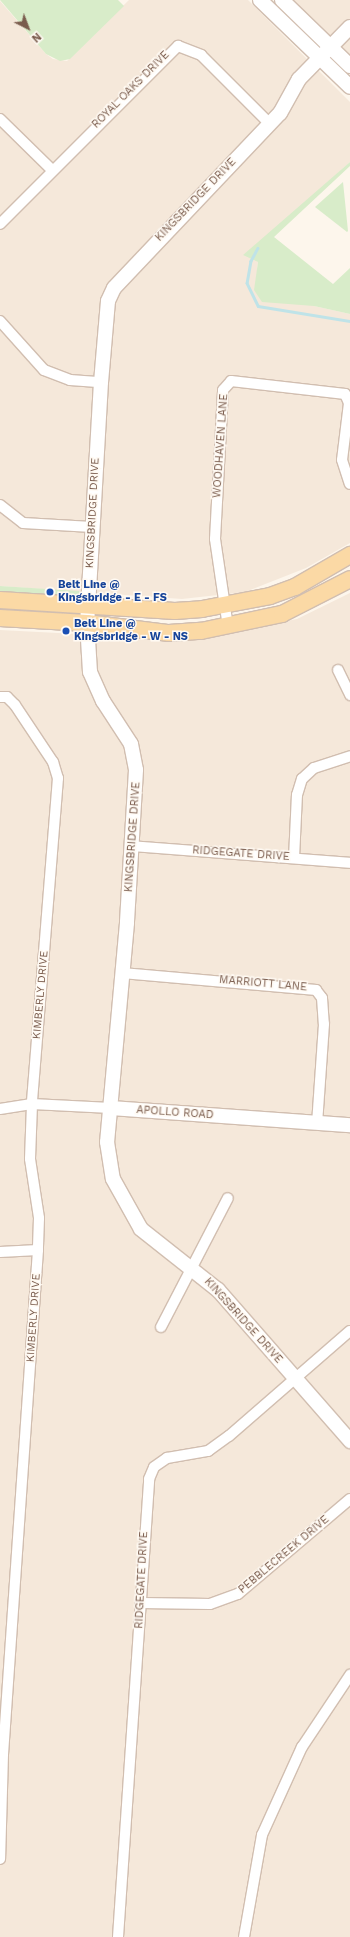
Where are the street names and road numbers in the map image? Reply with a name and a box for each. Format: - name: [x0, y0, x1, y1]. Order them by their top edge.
- street label: ROYAL OAKS DRIVE: [90, 49, 172, 131]
- street label: KINGSBRIDGE DRIVE: [153, 156, 239, 244]
- street label: WOODHAVEN LANE: [211, 393, 231, 499]
- street label: KINGSBRIDGE DRIVE: [84, 457, 102, 569]
- street label: KINGSBRIDGE DRIVE: [123, 781, 143, 893]
- street label: RIDGEGATE DRIVE: [192, 844, 290, 864]
- street label: KIMBERLY DRIVE: [31, 950, 51, 1040]
- street label: MARRIOTT LANE: [218, 974, 308, 994]
- street label: APOLLO ROAD: [136, 1104, 214, 1122]
- street label: KIMBERLY DRIVE: [24, 1273, 44, 1363]
- street label: KINGSBRIDGE DRIVE: [201, 1275, 285, 1367]
- street label: PEBBLECREEK DRIVE: [236, 1513, 332, 1597]
- street label: RIDGEGATE DRIVE: [133, 1531, 151, 1629]

